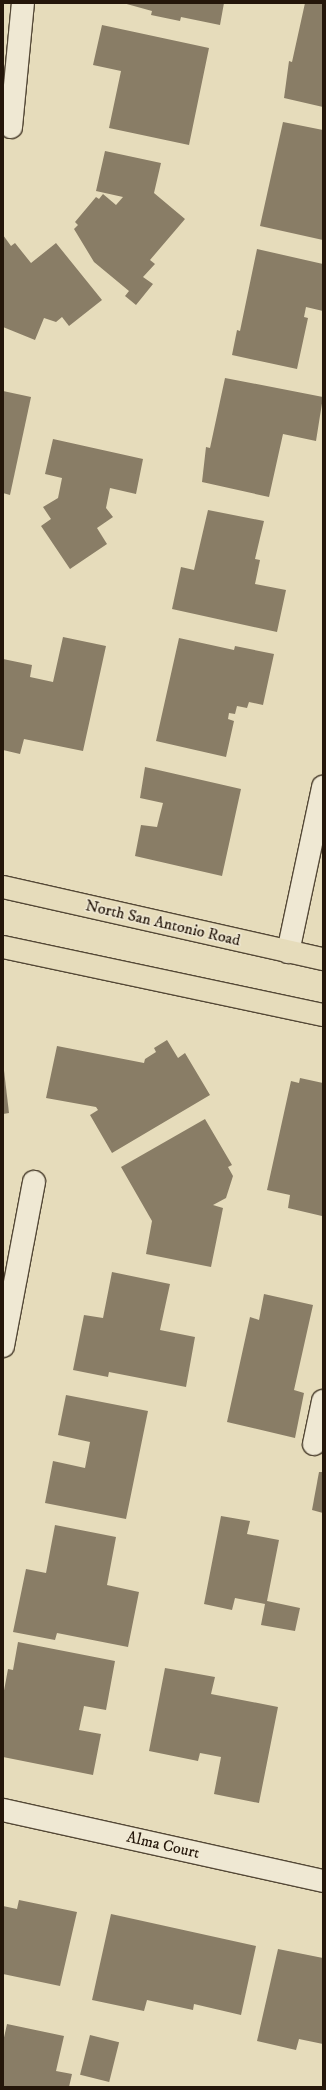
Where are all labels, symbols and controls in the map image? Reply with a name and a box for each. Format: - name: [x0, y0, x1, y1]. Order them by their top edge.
- street label: North San Antonio Road: [84, 896, 242, 950]
- street label: Alma Court: [125, 1827, 201, 1863]

